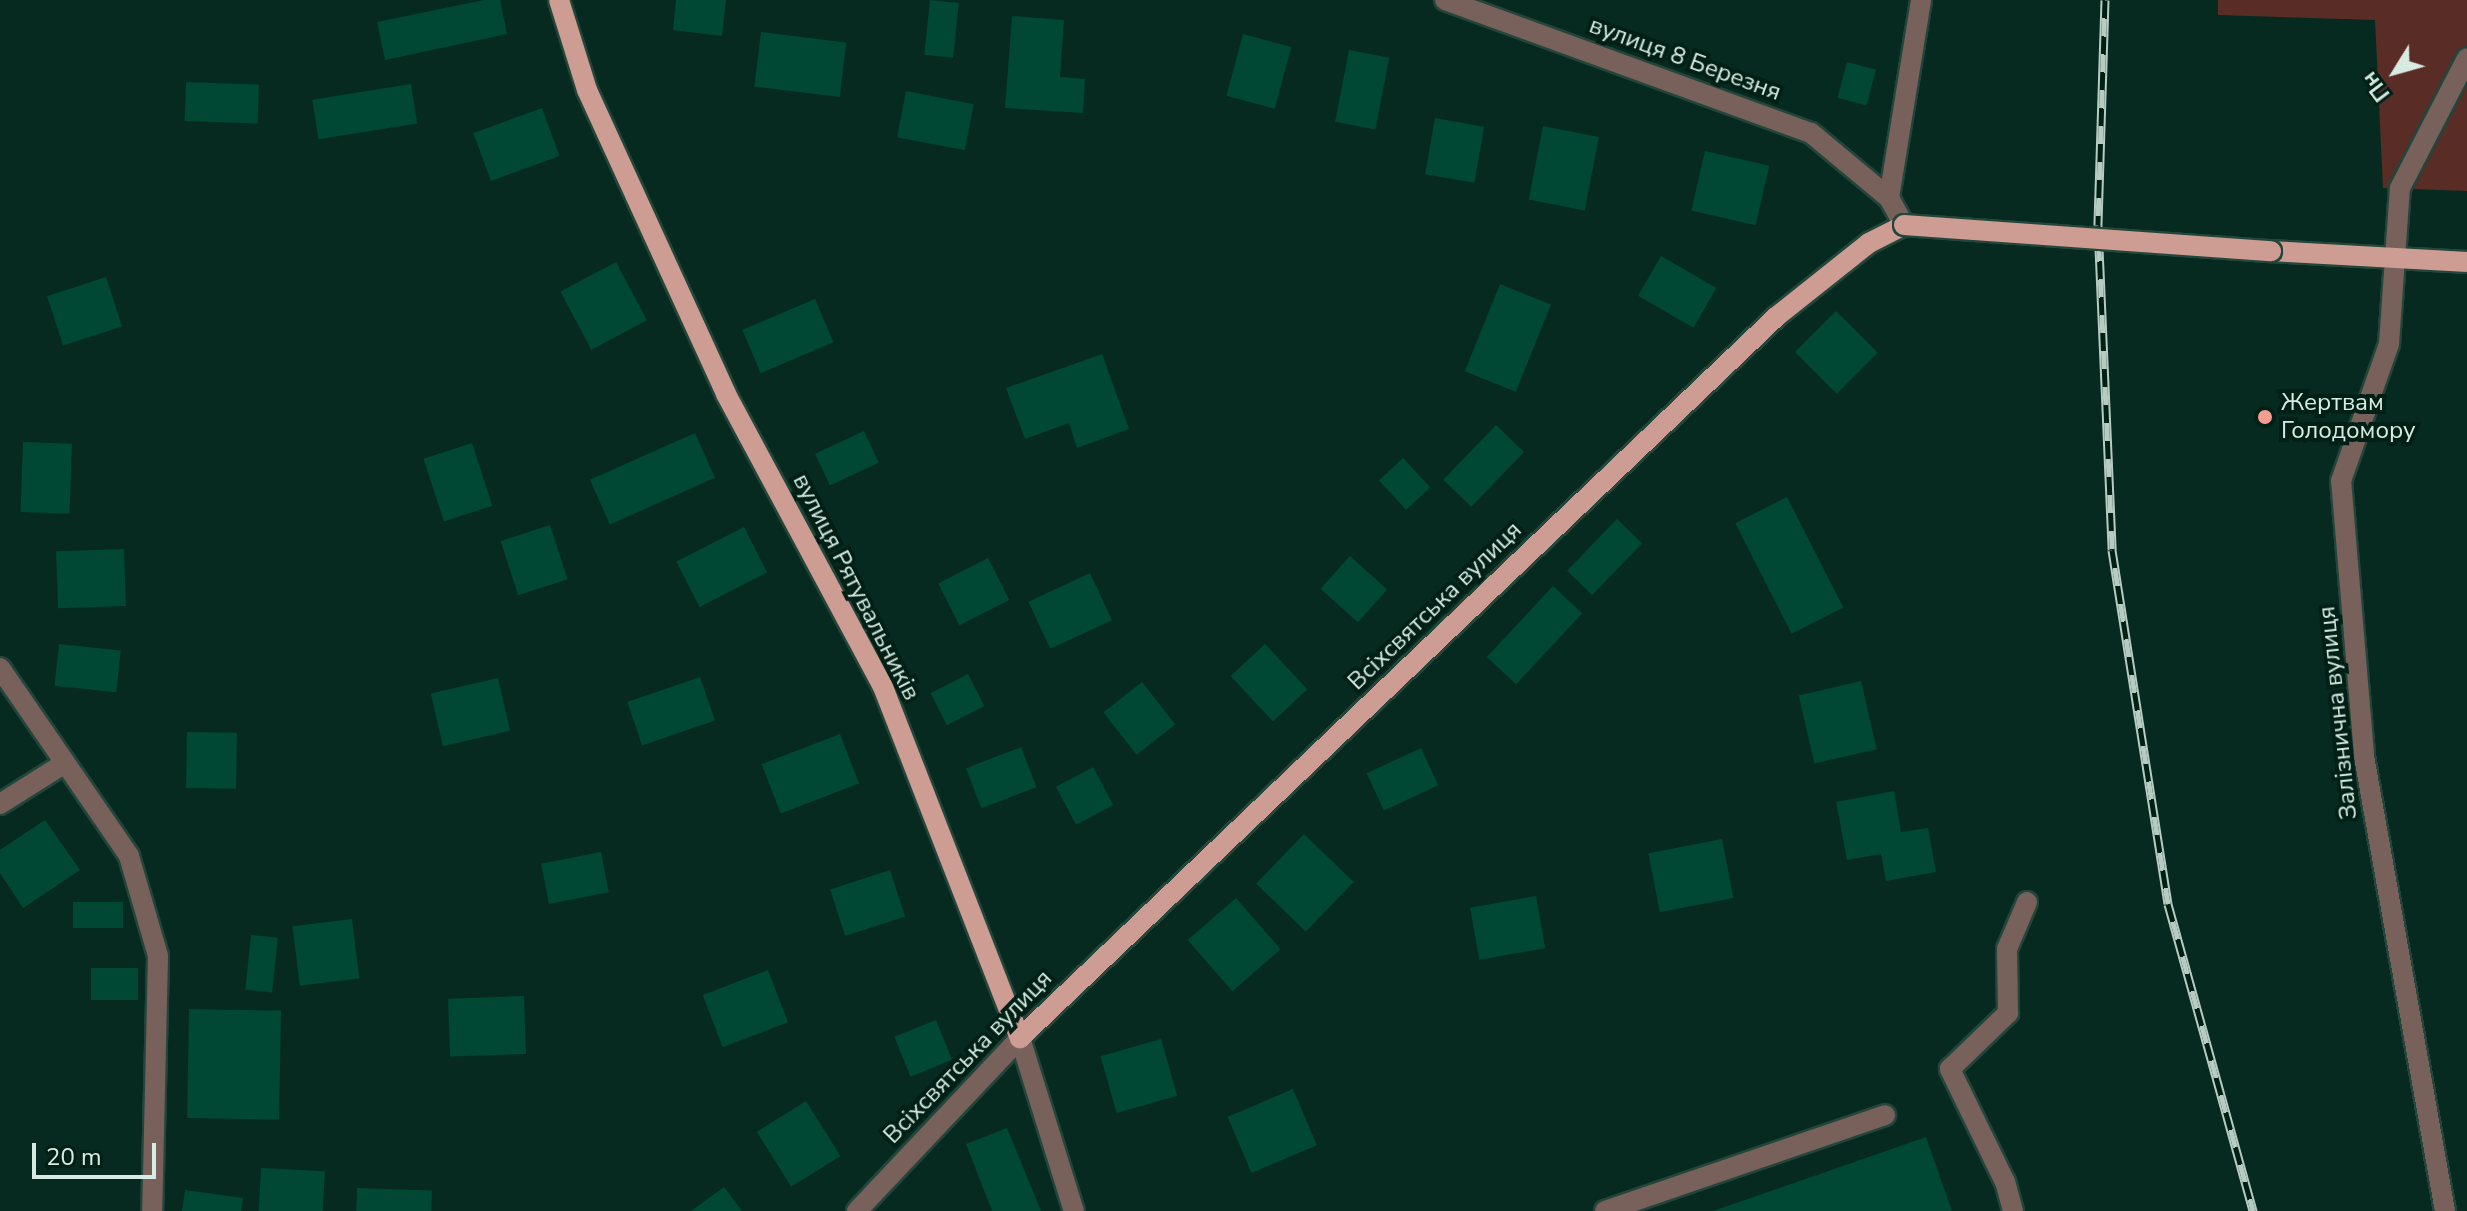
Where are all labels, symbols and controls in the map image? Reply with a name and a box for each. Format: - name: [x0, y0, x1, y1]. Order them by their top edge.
- street label: вулиця 8 Березня: [1585, 11, 1785, 107]
- north arrow: [2355, 32, 2435, 112]
- text: Пн: [2355, 65, 2397, 108]
- place label: Жертвам Голодомору: [2281, 389, 2416, 445]
- marker: Жертвам Голодомору: [2256, 408, 2274, 426]
- street label: вулиця Рятувальників: [786, 469, 926, 705]
- street label: Всіхсвятська вулиця: [1342, 516, 1528, 696]
- street label: Залізнична вулиця: [2312, 605, 2364, 821]
- street label: Всіхсвятська вулиця: [878, 964, 1058, 1150]
- scale bar: [36, 1127, 160, 1177]
- text: 20 m: [46, 1141, 102, 1173]

